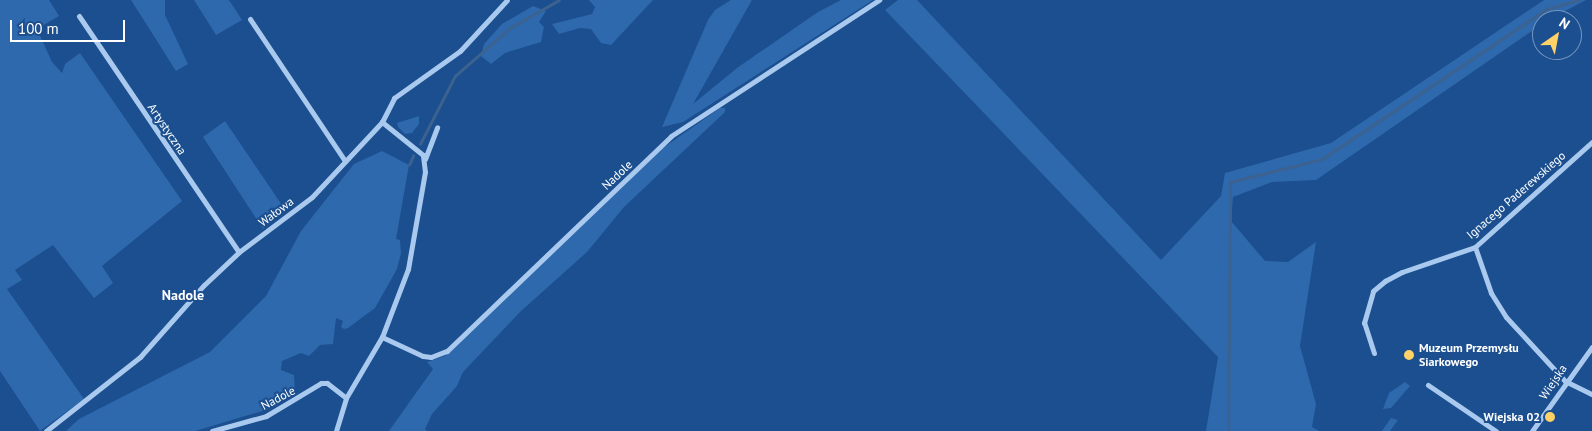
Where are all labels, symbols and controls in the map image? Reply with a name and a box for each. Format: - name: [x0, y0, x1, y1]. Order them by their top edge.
- scale bar: [12, 10, 128, 42]
- north arrow: [1532, 10, 1582, 60]
- text: N: [1556, 13, 1573, 33]
- text: 100 m: [18, 19, 59, 38]
- street label: Artystyczna: [145, 101, 189, 157]
- street label: Ignacego Paderewskiego: [1464, 148, 1568, 242]
- street label: Nadole: [599, 157, 635, 193]
- street label: Wałowa: [256, 194, 296, 230]
- district label: Nadole: [162, 287, 204, 303]
- place label: Muzeum Przemysłu Siarkowego: [1419, 341, 1519, 369]
- marker: Muzeum Przemysłu Siarkowego: [1403, 349, 1415, 361]
- street label: Wiejska: [1536, 362, 1570, 402]
- street label: Nadole: [258, 383, 298, 413]
- place label: Wiejska 02: [1484, 410, 1540, 424]
- marker: Wiejska 02: [1544, 411, 1556, 423]

